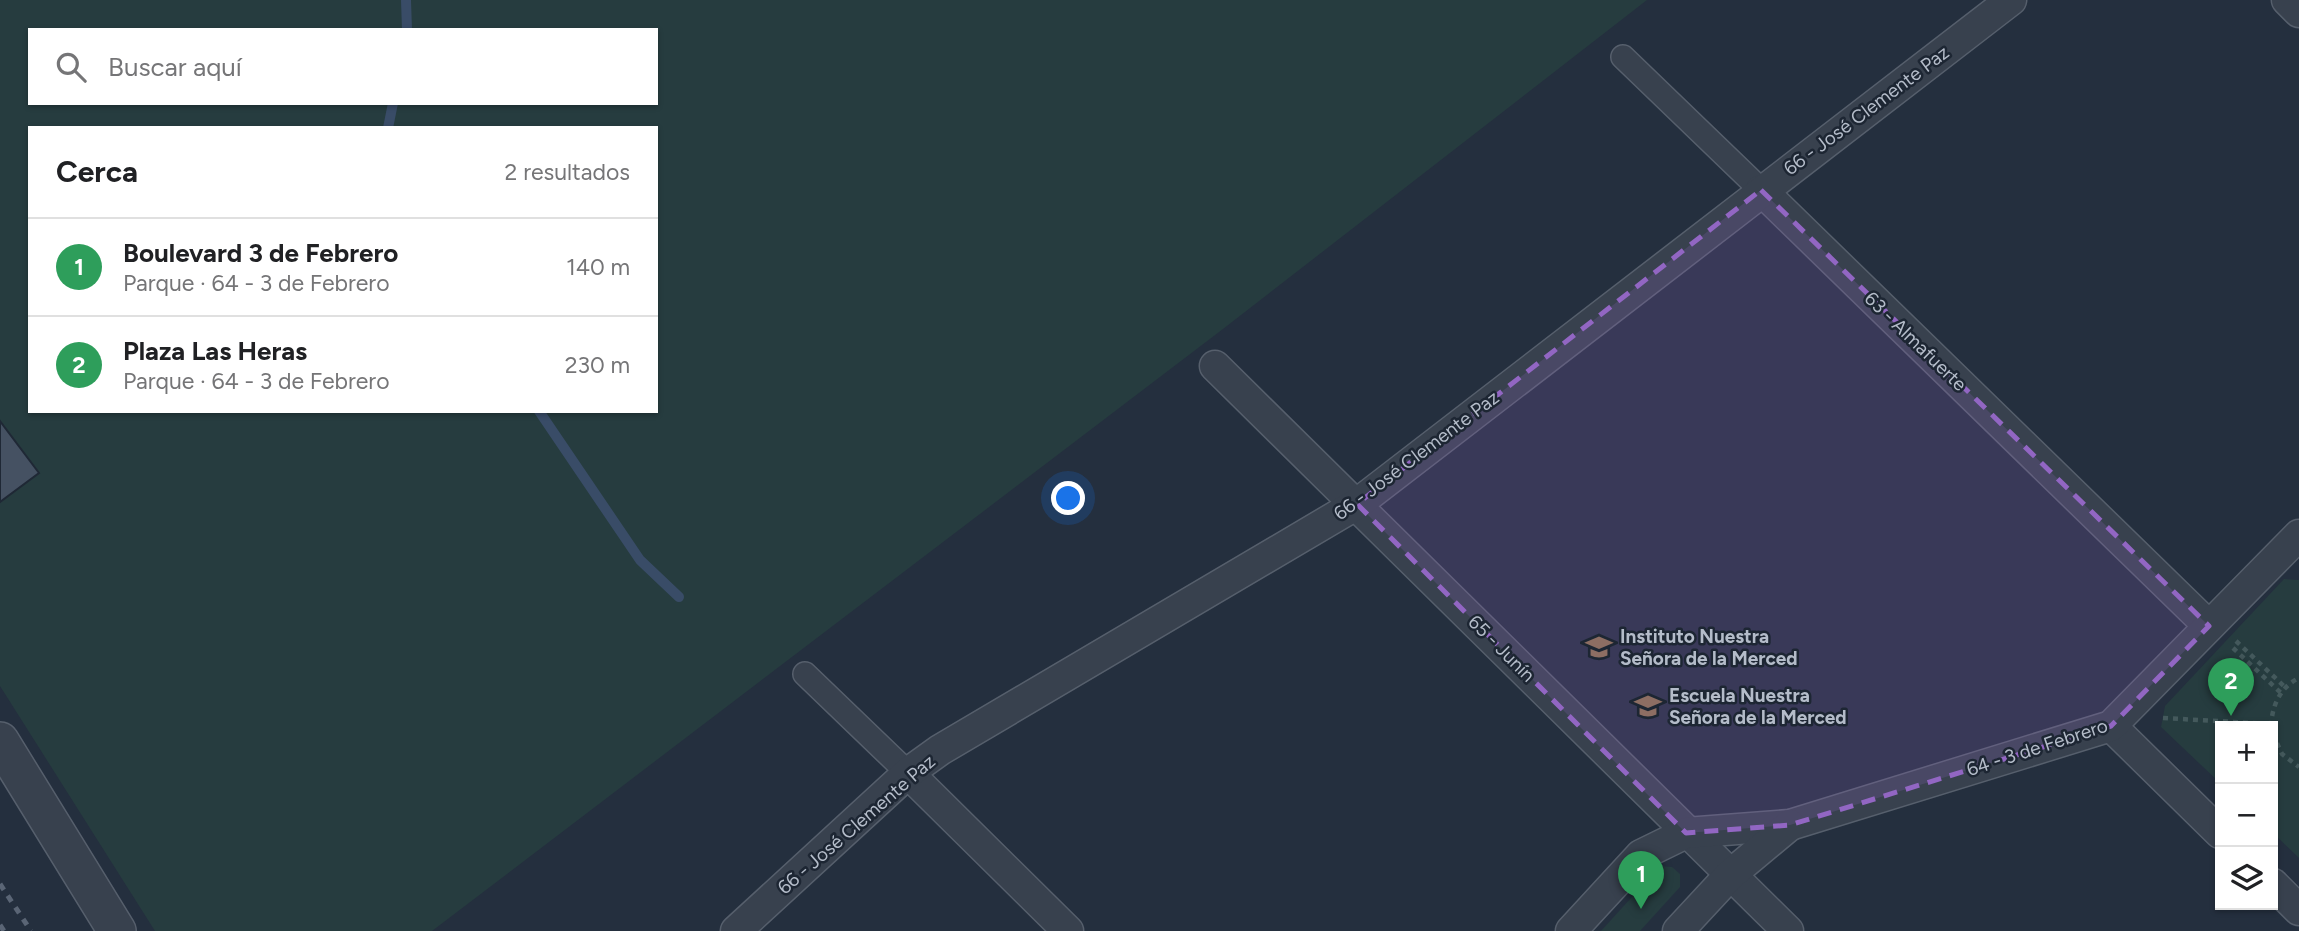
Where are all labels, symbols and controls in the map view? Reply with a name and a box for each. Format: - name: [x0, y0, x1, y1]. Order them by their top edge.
- search box: [28, 28, 658, 105]
- street label: 66 - José Clemente Paz: [1779, 41, 1953, 180]
- icon: search: [52, 48, 90, 86]
- text: Buscar aquí: [108, 51, 242, 83]
- text: Cerca: [56, 153, 138, 190]
- text: 2 resultados: [505, 158, 630, 186]
- text: Boulevard 3 de Febrero: [123, 237, 398, 269]
- text: 1: [74, 253, 84, 281]
- text: 140 m: [566, 253, 630, 281]
- text: Parque · 64 - 3 de Febrero: [123, 269, 389, 297]
- street label: 63 - Almafuerte: [1860, 287, 1972, 396]
- text: Plaza Las Heras: [123, 335, 307, 367]
- text: 2: [72, 351, 86, 379]
- text: 230 m: [565, 351, 630, 379]
- text: Parque · 64 - 3 de Febrero: [123, 367, 389, 395]
- street label: 66 - José Clemente Paz: [1329, 386, 1503, 525]
- your location: [1051, 481, 1085, 515]
- street label: 65 - Junín: [1463, 610, 1540, 687]
- place label: Instituto Nuestra Señora de la Merced: [1620, 625, 1798, 670]
- school or university icon: Instituto Nuestra Señora de la Merced: [1584, 632, 1614, 662]
- pin: 2: [2208, 658, 2254, 716]
- place label: Escuela Nuestra Señora de la Merced: [1669, 684, 1847, 729]
- school or university icon: Escuela Nuestra Señora de la Merced: [1633, 691, 1663, 721]
- street label: 64 - 3 de Febrero: [1964, 714, 2111, 781]
- map controls: [2215, 721, 2278, 910]
- button: +: [2215, 721, 2278, 784]
- street label: 66 - José Clemente Paz: [773, 750, 940, 899]
- button: −: [2215, 784, 2278, 847]
- button: layers: [2215, 847, 2278, 910]
- pin: 1: [1618, 851, 1664, 909]

